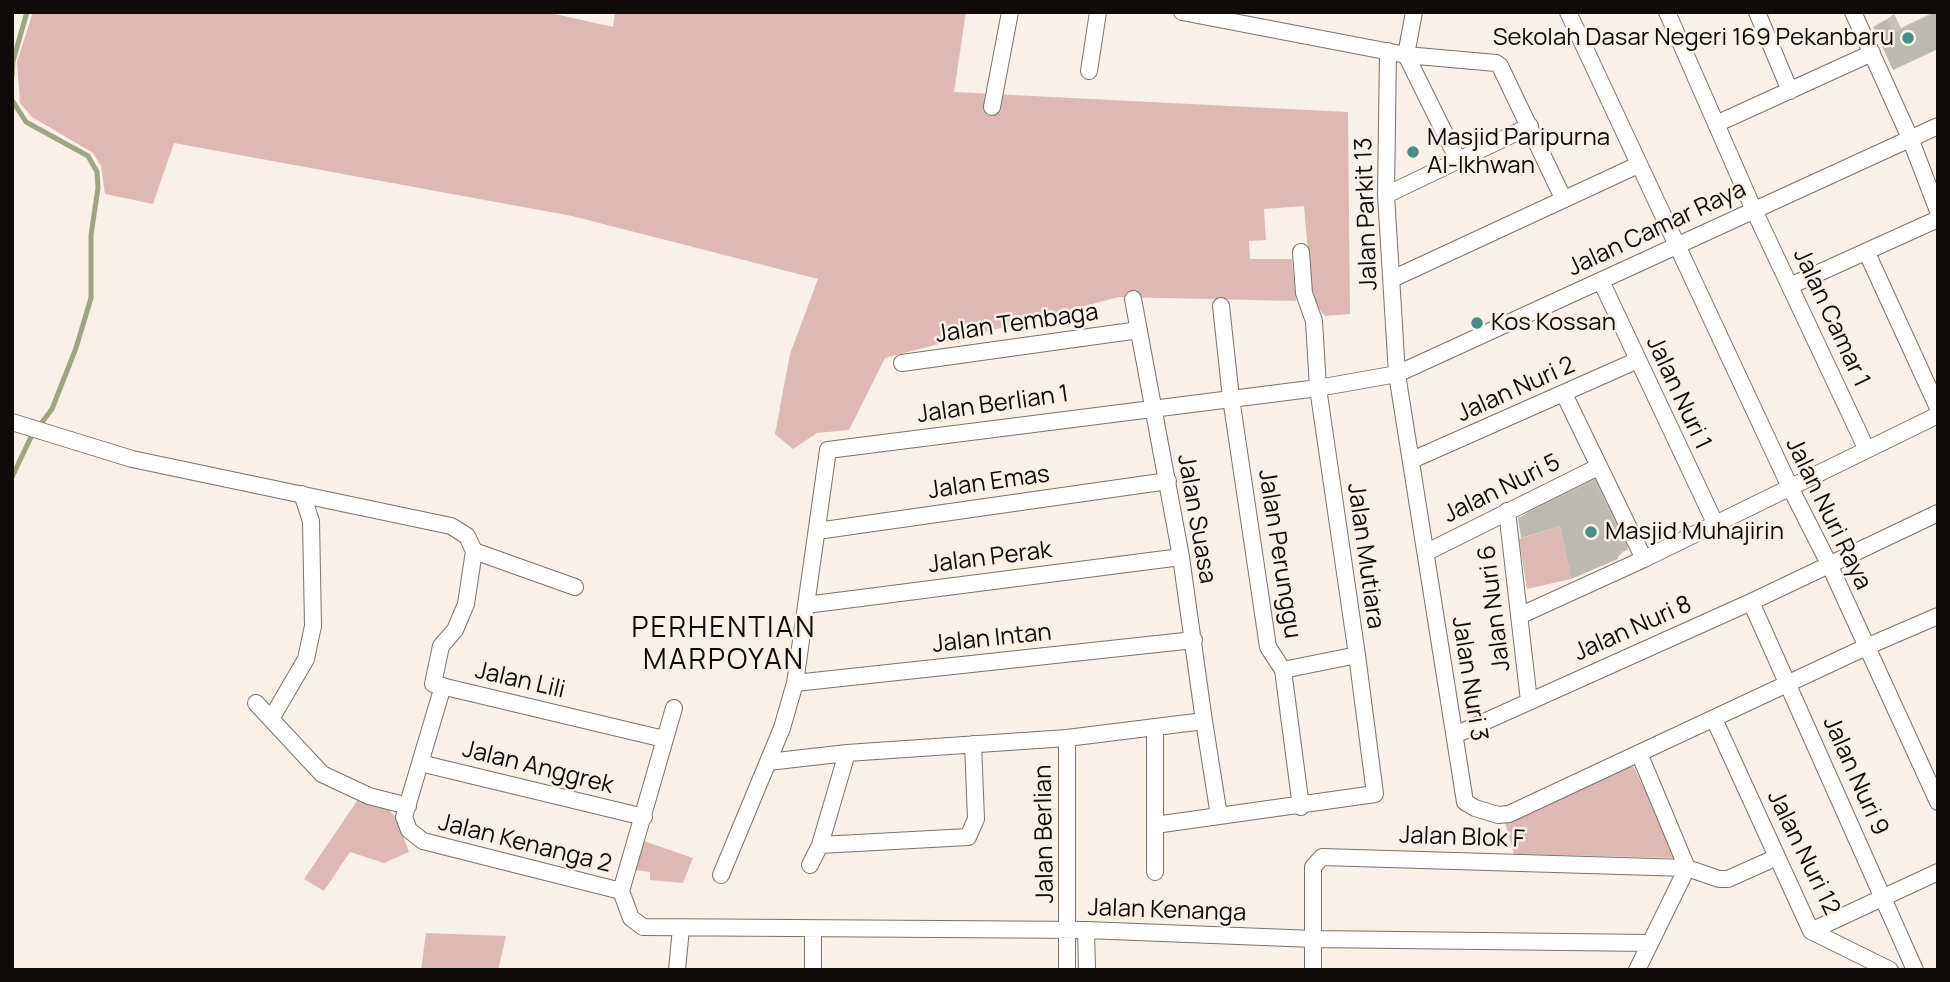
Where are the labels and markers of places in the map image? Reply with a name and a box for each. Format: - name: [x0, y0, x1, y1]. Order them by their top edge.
- place label: Sekolah Dasar Negeri 169 Pekanbaru: [1493, 24, 1894, 52]
- marker: Sekolah Dasar Negeri 169 Pekanbaru: [1900, 30, 1916, 46]
- place label: Masjid Paripurna Al-Ikhwan: [1427, 124, 1610, 180]
- marker: Masjid Paripurna Al-Ikhwan: [1405, 144, 1421, 160]
- place label: Kos Kossan: [1491, 309, 1616, 337]
- marker: Kos Kossan: [1469, 315, 1485, 331]
- place label: Masjid Muhajirin: [1605, 518, 1784, 546]
- marker: Masjid Muhajirin: [1583, 524, 1599, 540]

